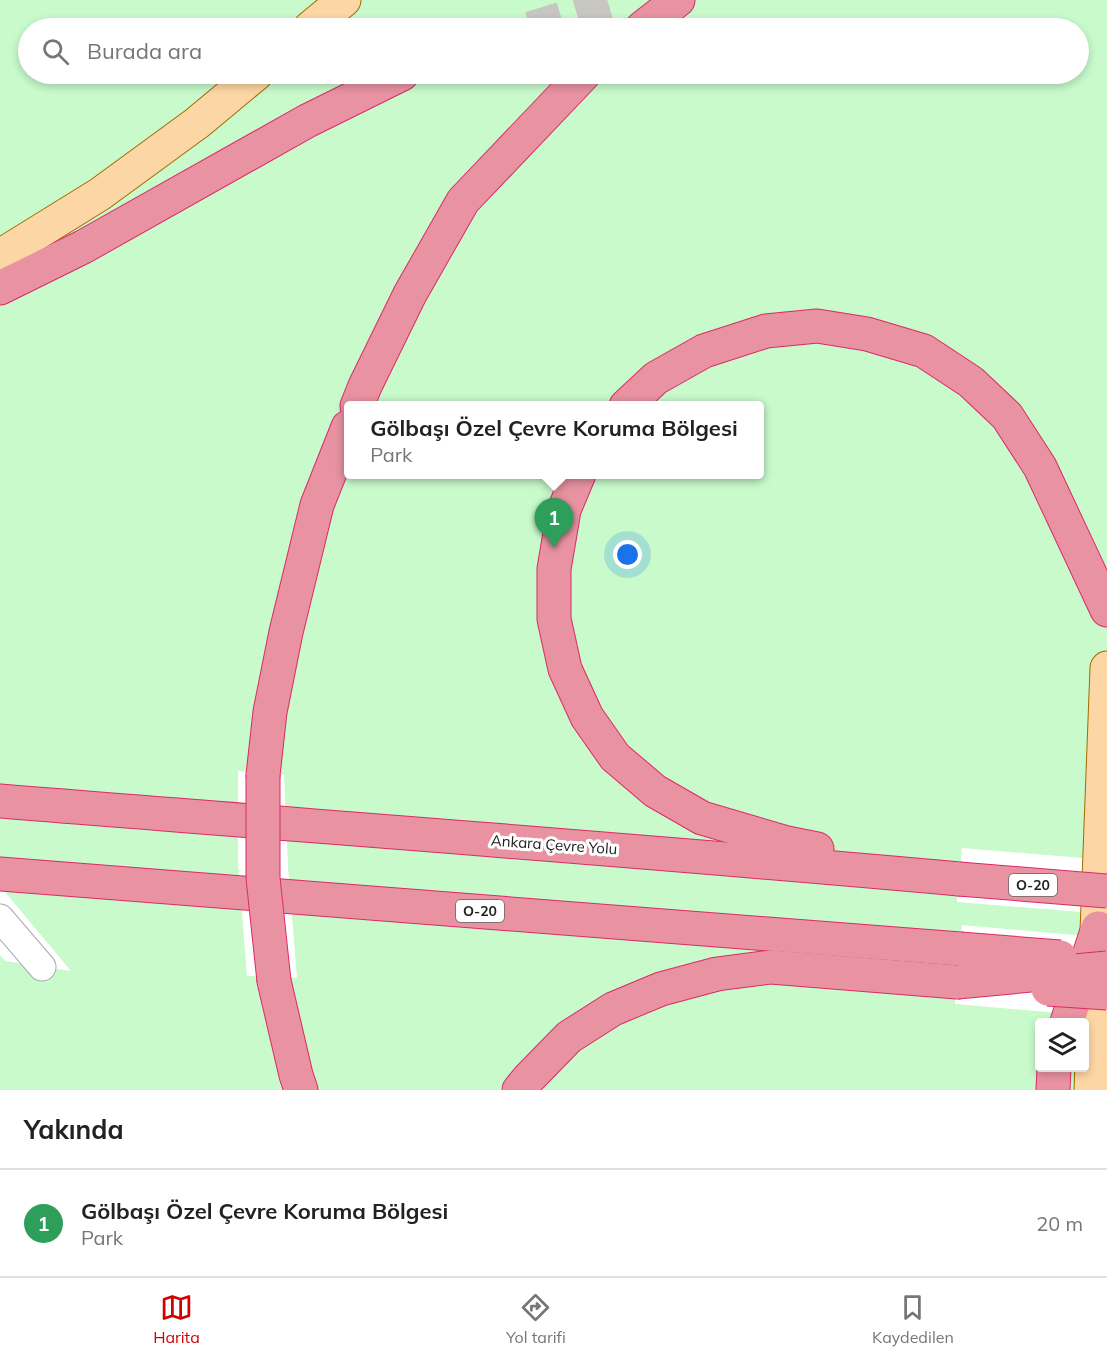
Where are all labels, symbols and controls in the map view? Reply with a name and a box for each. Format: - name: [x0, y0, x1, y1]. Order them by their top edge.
- search box: [18, 18, 1089, 84]
- icon: search: [39, 35, 72, 68]
- text: Burada ara: [87, 37, 202, 65]
- popup: [344, 401, 764, 479]
- text: Gölbaşı Özel Çevre Koruma Bölgesi: [370, 414, 738, 442]
- text: Park: [370, 442, 412, 467]
- pin: 1: [534, 498, 574, 548]
- your location: [613, 540, 642, 569]
- street label: Ankara Çevre Yolu: [490, 831, 618, 858]
- road number: O-20: [1009, 874, 1057, 896]
- road number: O-20: [456, 900, 504, 922]
- map controls: [1035, 1018, 1089, 1072]
- button: layers: [1035, 1018, 1089, 1072]
- text: Yakında: [24, 1113, 124, 1146]
- text: Gölbaşı Özel Çevre Koruma Bölgesi: [81, 1197, 448, 1225]
- text: 1: [38, 1211, 50, 1236]
- text: 20 m: [1036, 1211, 1083, 1236]
- text: Park: [81, 1225, 123, 1250]
- tab: Harita: [153, 1291, 200, 1347]
- tab: Yol tarifi: [506, 1291, 566, 1347]
- tab: Kaydedilen: [872, 1291, 954, 1347]

